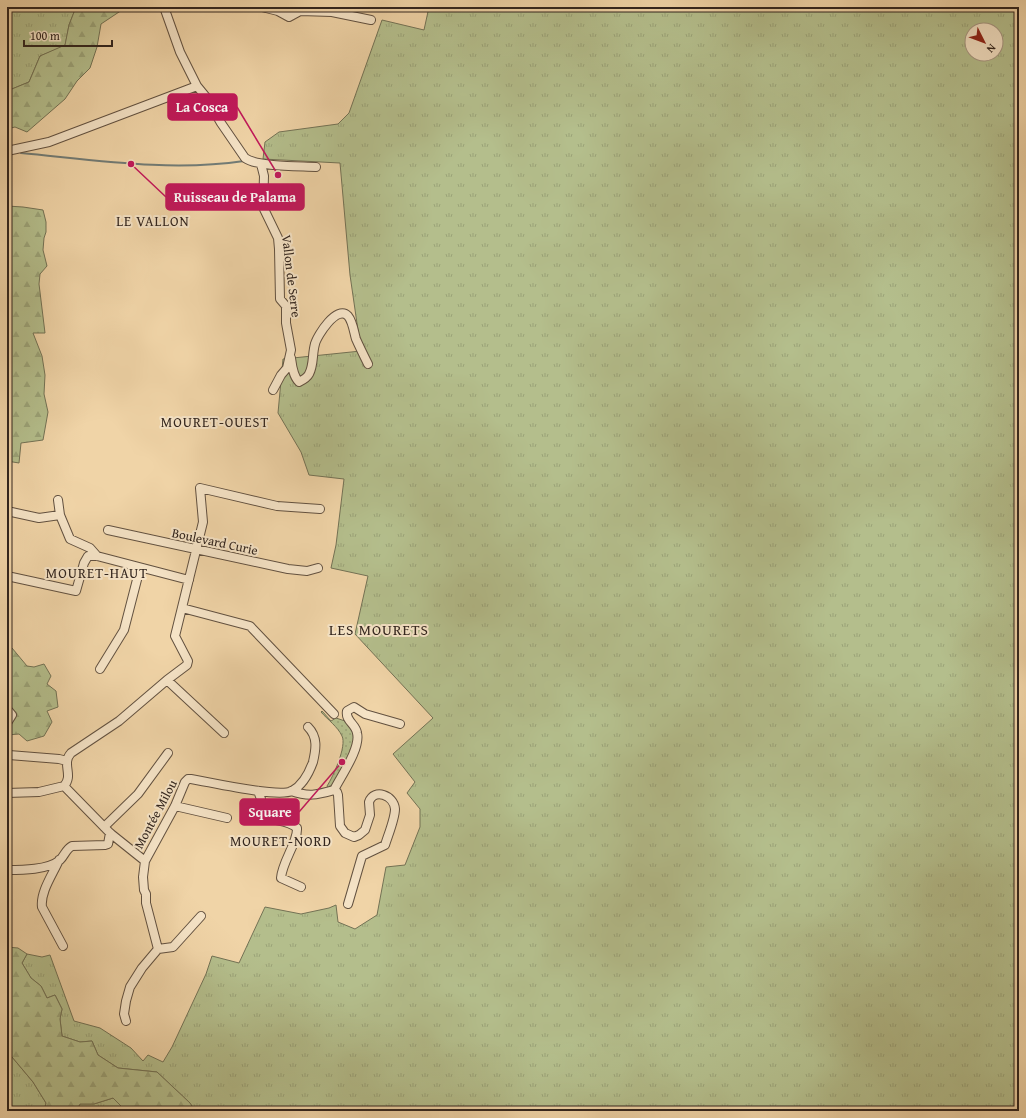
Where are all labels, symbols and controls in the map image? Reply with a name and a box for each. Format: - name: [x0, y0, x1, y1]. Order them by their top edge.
- scale bar: [24, 22, 112, 48]
- north arrow: [964, 22, 1004, 62]
- text: 100 m: [30, 27, 60, 44]
- text: N: [983, 41, 1000, 57]
- callout: La Cosca: [168, 94, 237, 120]
- text: La Cosca: [176, 97, 229, 117]
- callout: Ruisseau de Palama: [166, 184, 304, 210]
- text: Ruisseau de Palama: [174, 187, 297, 207]
- district label: LE VALLON: [116, 211, 190, 231]
- street label: Vallon de Serre: [277, 234, 306, 318]
- district label: MOURET-OUEST: [161, 412, 269, 432]
- street label: Boulevard Curie: [170, 523, 260, 560]
- district label: MOURET-HAUT: [46, 563, 148, 583]
- district label: LES MOURETS: [329, 619, 429, 640]
- street label: Montée Milou: [129, 776, 182, 852]
- callout: Square: [240, 799, 299, 825]
- text: Square: [248, 802, 292, 822]
- district label: MOURET-NORD: [230, 831, 332, 851]

